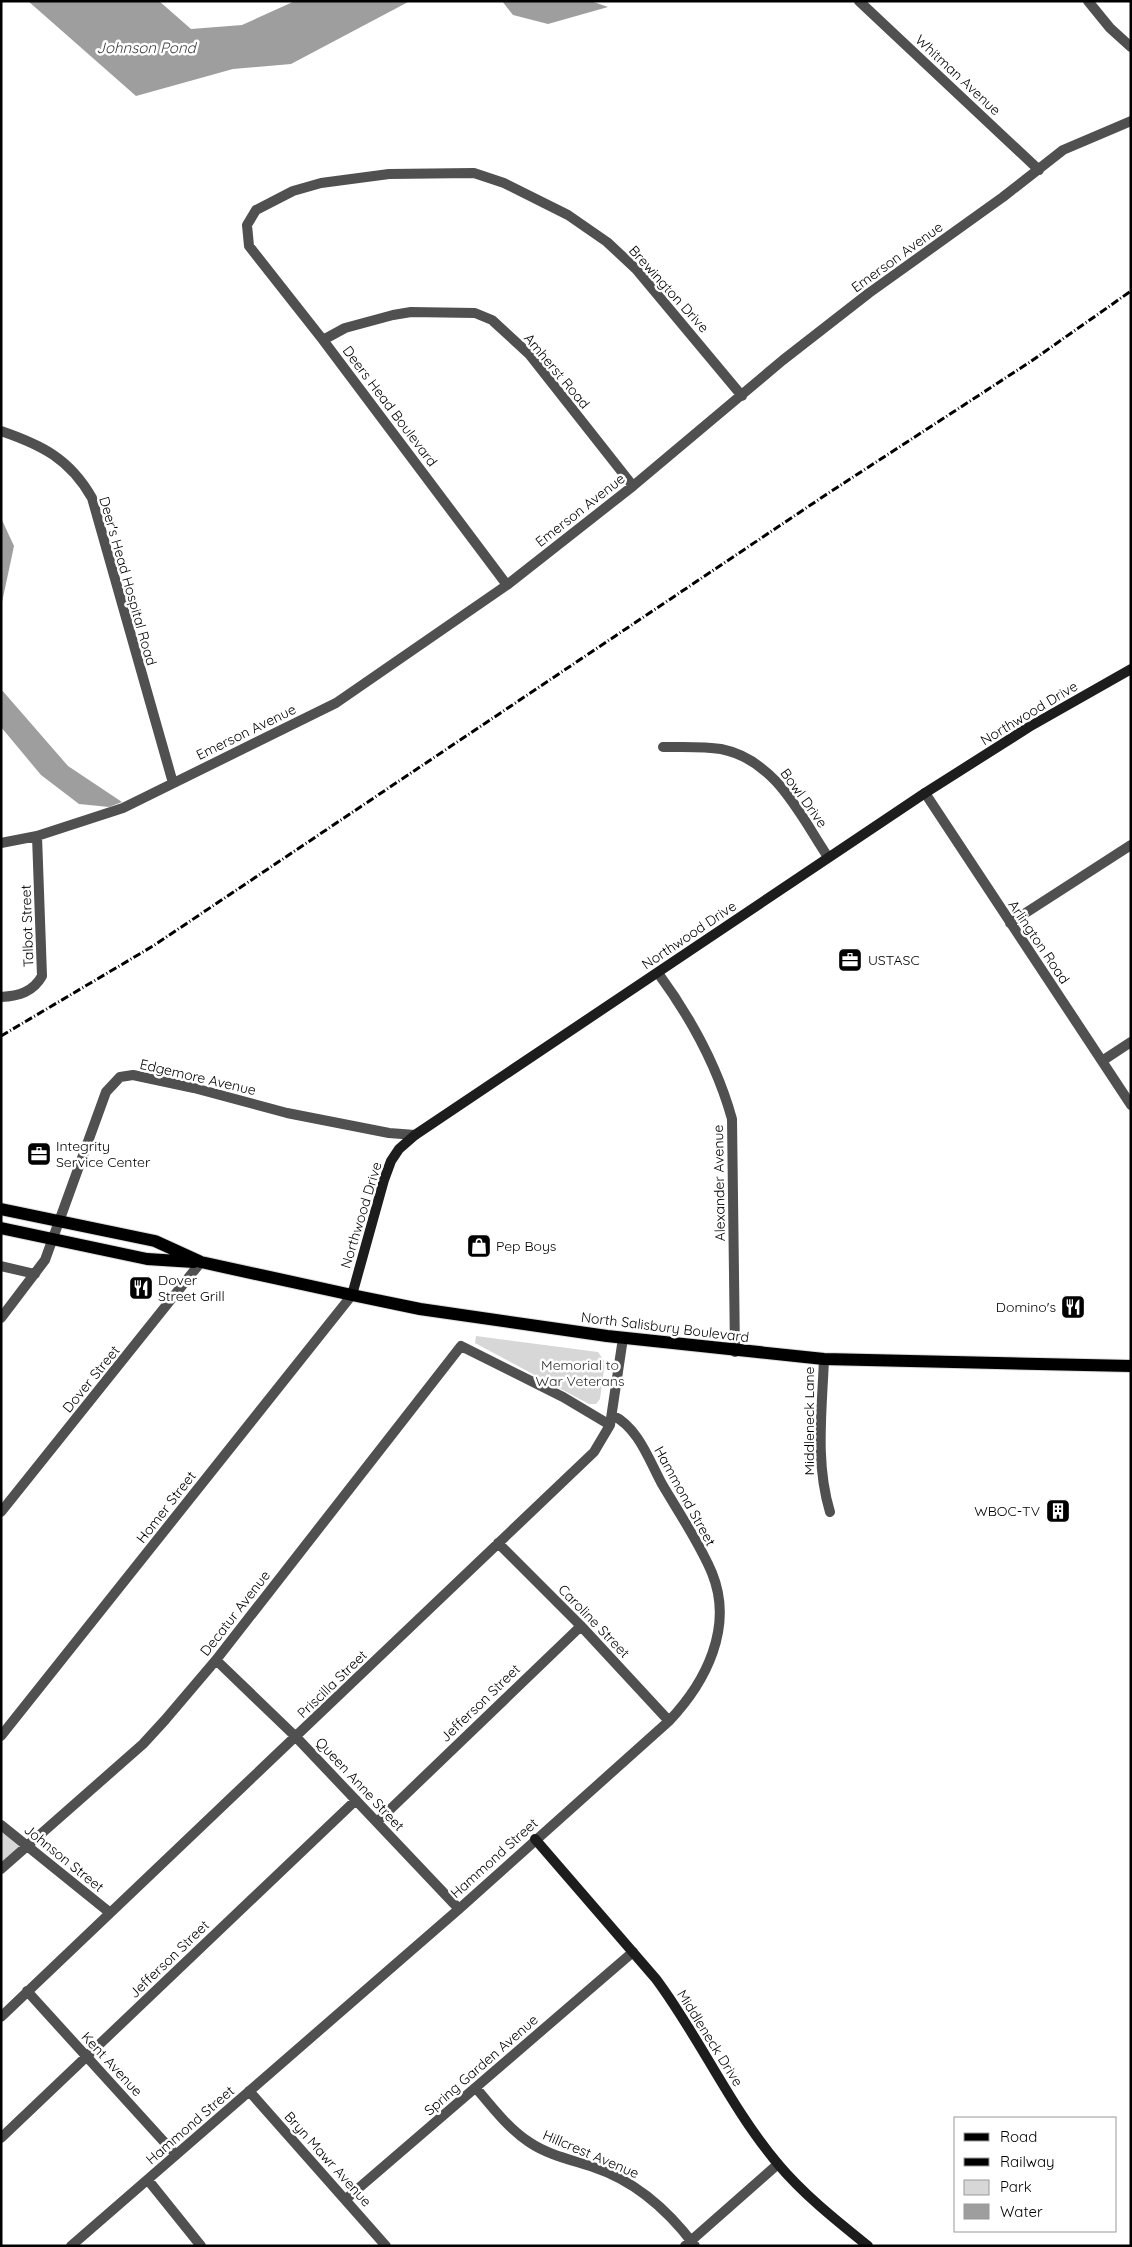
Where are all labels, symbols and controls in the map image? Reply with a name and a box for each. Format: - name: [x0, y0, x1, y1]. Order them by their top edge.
- street label: Whitman Avenue: [912, 31, 1005, 119]
- water label: Johnson Pond: [96, 38, 198, 57]
- street label: Emerson Avenue: [848, 218, 946, 296]
- street label: Brewington Drive: [625, 242, 713, 336]
- street label: Amherst Road: [520, 330, 594, 412]
- street label: Deers Head Boulevard: [339, 342, 441, 470]
- street label: Emerson Avenue: [532, 469, 628, 551]
- street label: Deer's Head Hospital Road: [95, 494, 161, 668]
- street label: Northwood Drive: [977, 677, 1081, 749]
- street label: Emerson Avenue: [193, 700, 299, 764]
- street label: Bowl Drive: [776, 765, 832, 831]
- street label: Talbot Street: [17, 884, 37, 968]
- street label: Northwood Drive: [638, 897, 740, 973]
- street label: Arlington Road: [1004, 897, 1074, 987]
- office icon: USTASC: [837, 947, 863, 973]
- place label: USTASC: [868, 951, 920, 969]
- street label: Edgemore Avenue: [138, 1055, 258, 1099]
- street label: Alexander Avenue: [709, 1124, 729, 1242]
- place label: Integrity Service Center: [56, 1137, 151, 1171]
- office icon: Integrity Service Center: [26, 1141, 52, 1167]
- street label: Northwood Drive: [336, 1160, 386, 1270]
- shop icon: Pep Boys: [466, 1233, 492, 1259]
- place label: Pep Boys: [496, 1237, 556, 1255]
- place label: Dover Street Grill: [158, 1271, 225, 1305]
- restaurant icon: Dover Street Grill: [128, 1275, 154, 1301]
- restaurant icon: Domino's: [1060, 1294, 1086, 1320]
- place label: Domino's: [996, 1298, 1056, 1316]
- street label: North Salisbury Boulevard: [580, 1308, 750, 1346]
- street label: Dover Street: [58, 1342, 124, 1416]
- park label: Memorial to War Veterans: [536, 1356, 624, 1390]
- street label: Middleneck Lane: [800, 1366, 818, 1476]
- street label: Hammond Street: [650, 1443, 720, 1549]
- street label: Homer Street: [132, 1467, 200, 1547]
- building icon: WBOC-TV: [1045, 1498, 1071, 1524]
- place label: WBOC-TV: [974, 1502, 1040, 1520]
- street label: Decatur Avenue: [196, 1567, 274, 1659]
- street label: Caroline Street: [554, 1580, 634, 1662]
- street label: Priscilla Street: [293, 1646, 371, 1722]
- street label: Jefferson Street: [436, 1660, 524, 1746]
- street label: Queen Anne Street: [312, 1733, 408, 1835]
- street label: Hammond Street: [447, 1814, 542, 1902]
- street label: Johnson Street: [20, 1820, 108, 1896]
- street label: Jefferson Street: [125, 1916, 213, 2002]
- street label: Middleneck Drive: [673, 1986, 747, 2090]
- street label: Spring Garden Avenue: [420, 2011, 542, 2119]
- street label: Kent Avenue: [78, 2028, 146, 2100]
- street label: Hammond Street: [142, 2082, 238, 2168]
- street label: Bryn Mawr Avenue: [281, 2108, 376, 2210]
- legend: [954, 2117, 1117, 2232]
- street label: Hillcrest Avenue: [540, 2126, 642, 2182]
- text: Road: [1000, 2127, 1037, 2146]
- text: Railway: [1000, 2152, 1055, 2171]
- text: Park: [1000, 2177, 1032, 2196]
- text: Water: [1000, 2202, 1043, 2221]

